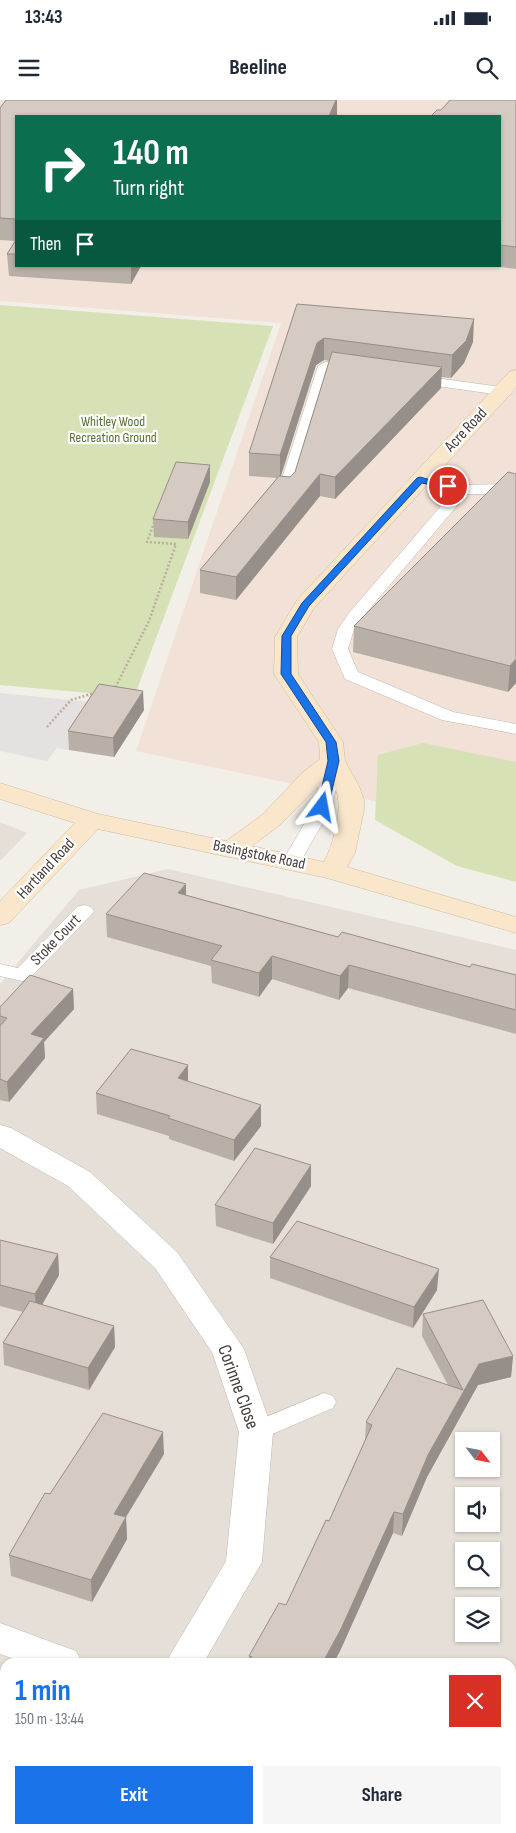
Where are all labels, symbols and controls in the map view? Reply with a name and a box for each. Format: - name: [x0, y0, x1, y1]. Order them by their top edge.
- text: 13:43: [25, 6, 63, 29]
- icon: menu: [15, 54, 43, 82]
- text: Beeline: [229, 54, 287, 81]
- icon: search: [473, 54, 501, 82]
- text: 140 m: [113, 132, 189, 175]
- icon: right: [30, 135, 95, 200]
- text: Turn right: [113, 175, 184, 202]
- icon: arrive: [71, 230, 99, 258]
- text: Then: [30, 233, 61, 256]
- street label: Acre Road: [440, 404, 491, 457]
- park label: Whitley Wood Recreation Ground: [69, 413, 157, 446]
- pin: [427, 465, 469, 507]
- icon: arrive: [434, 472, 462, 500]
- position arrow: [295, 780, 347, 832]
- street label: Hartland Road: [13, 835, 79, 903]
- street label: Basingstoke Road: [211, 836, 307, 874]
- street label: Stoke Court: [27, 910, 85, 970]
- street label: Corinne Close: [212, 1342, 264, 1432]
- north arrow: [455, 1432, 500, 1478]
- map controls: [455, 1432, 500, 1642]
- button: sound: [455, 1487, 500, 1532]
- button: search: [455, 1542, 500, 1587]
- button: layers: [455, 1597, 500, 1642]
- text: 1 min: [15, 1673, 71, 1709]
- button: close: [449, 1675, 501, 1727]
- text: 150 m · 13:44: [15, 1710, 84, 1729]
- button: Exit: [15, 1766, 253, 1824]
- button: Share: [263, 1766, 501, 1824]

